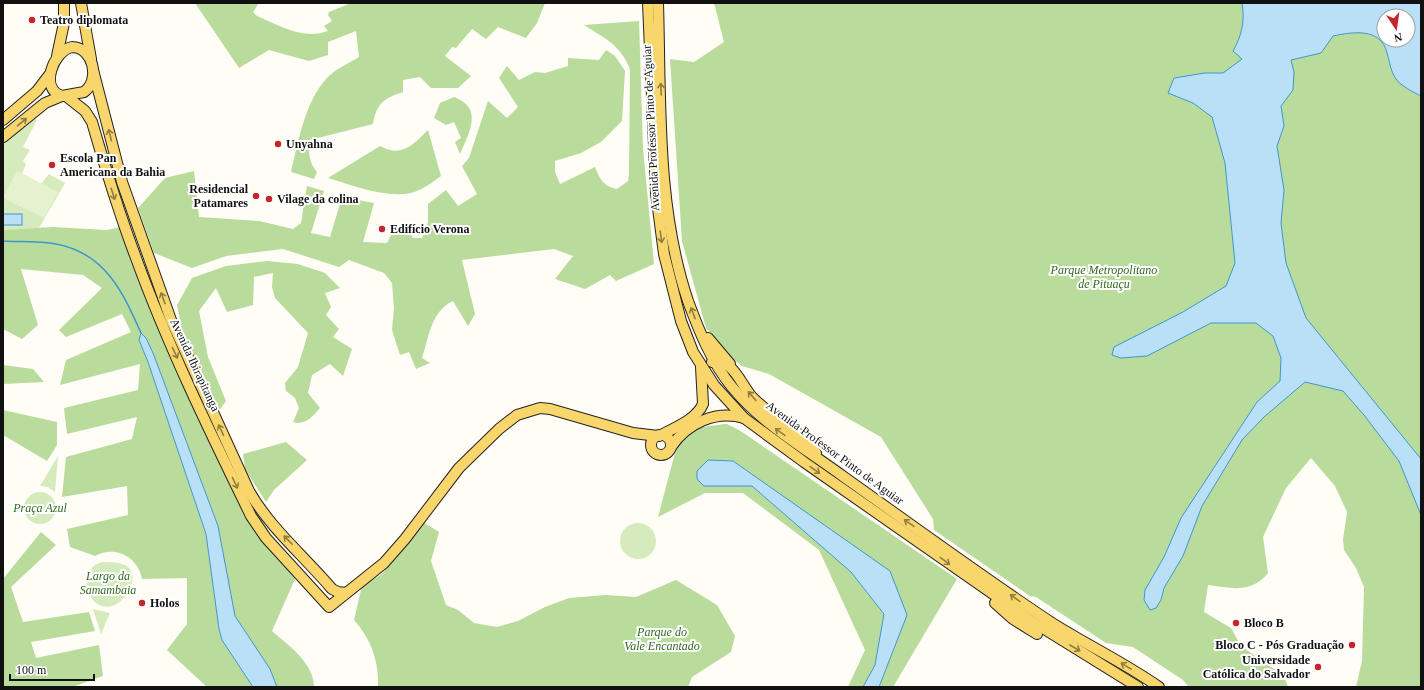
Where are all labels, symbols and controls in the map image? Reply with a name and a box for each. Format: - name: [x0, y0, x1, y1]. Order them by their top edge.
- north arrow: [1376, 8, 1416, 48]
- place label: Teatro diplomata: [40, 13, 128, 27]
- marker: Teatro diplomata: [27, 15, 37, 25]
- text: N: [1393, 31, 1403, 44]
- street label: Avenida Professor Pinto de Aguiar: [640, 45, 662, 211]
- one-way arrow: [657, 83, 664, 96]
- one-way arrow: [17, 117, 27, 126]
- one-way arrow: [105, 129, 113, 142]
- place label: Unyahna: [286, 137, 333, 151]
- marker: Unyahna: [273, 139, 283, 149]
- place label: Escola Pan Americana da Bahia: [60, 151, 165, 179]
- marker: Escola Pan Americana da Bahia: [47, 160, 57, 170]
- place label: Residencial Patamares: [189, 182, 249, 210]
- one-way arrow: [110, 187, 118, 199]
- marker: Residencial Patamares: [251, 191, 261, 201]
- place label: Vilage da colina: [277, 192, 359, 206]
- marker: Vilage da colina: [264, 194, 274, 204]
- place label: Edifício Verona: [390, 222, 469, 236]
- marker: Edifício Verona: [377, 224, 387, 234]
- one-way arrow: [657, 231, 665, 244]
- park label: Parque Metropolitano de Pituaçu: [1050, 263, 1157, 291]
- one-way arrow: [158, 293, 166, 305]
- one-way arrow: [689, 308, 697, 320]
- street label: Avenida Ibirapitanga: [167, 316, 223, 414]
- one-way arrow: [172, 346, 179, 358]
- one-way arrow: [748, 391, 757, 402]
- street label: Avenida Professor Pinto de Aguiar: [764, 398, 906, 508]
- one-way arrow: [217, 424, 224, 436]
- one-way arrow: [775, 427, 786, 436]
- one-way arrow: [810, 466, 821, 474]
- one-way arrow: [232, 477, 239, 489]
- park label: Praça Azul: [12, 501, 67, 515]
- one-way arrow: [904, 519, 915, 527]
- one-way arrow: [283, 535, 293, 545]
- one-way arrow: [939, 557, 950, 565]
- park label: Largo da Samambaia: [80, 569, 136, 597]
- one-way arrow: [1010, 594, 1021, 602]
- place label: Holos: [150, 596, 180, 610]
- marker: Holos: [137, 598, 147, 608]
- place label: Bloco B: [1244, 616, 1284, 630]
- marker: Bloco B: [1231, 618, 1241, 628]
- park label: Parque do Vale Encantado: [624, 625, 700, 653]
- place label: Bloco C - Pós Graduação: [1215, 638, 1344, 652]
- marker: Bloco C - Pós Graduação: [1347, 640, 1357, 650]
- one-way arrow: [1068, 644, 1080, 652]
- place label: Universidade Católica do Salvador: [1203, 653, 1311, 681]
- scale bar: [10, 656, 94, 682]
- one-way arrow: [1120, 661, 1132, 669]
- marker: Universidade Católica do Salvador: [1313, 662, 1323, 672]
- text: 100 m: [16, 663, 47, 677]

